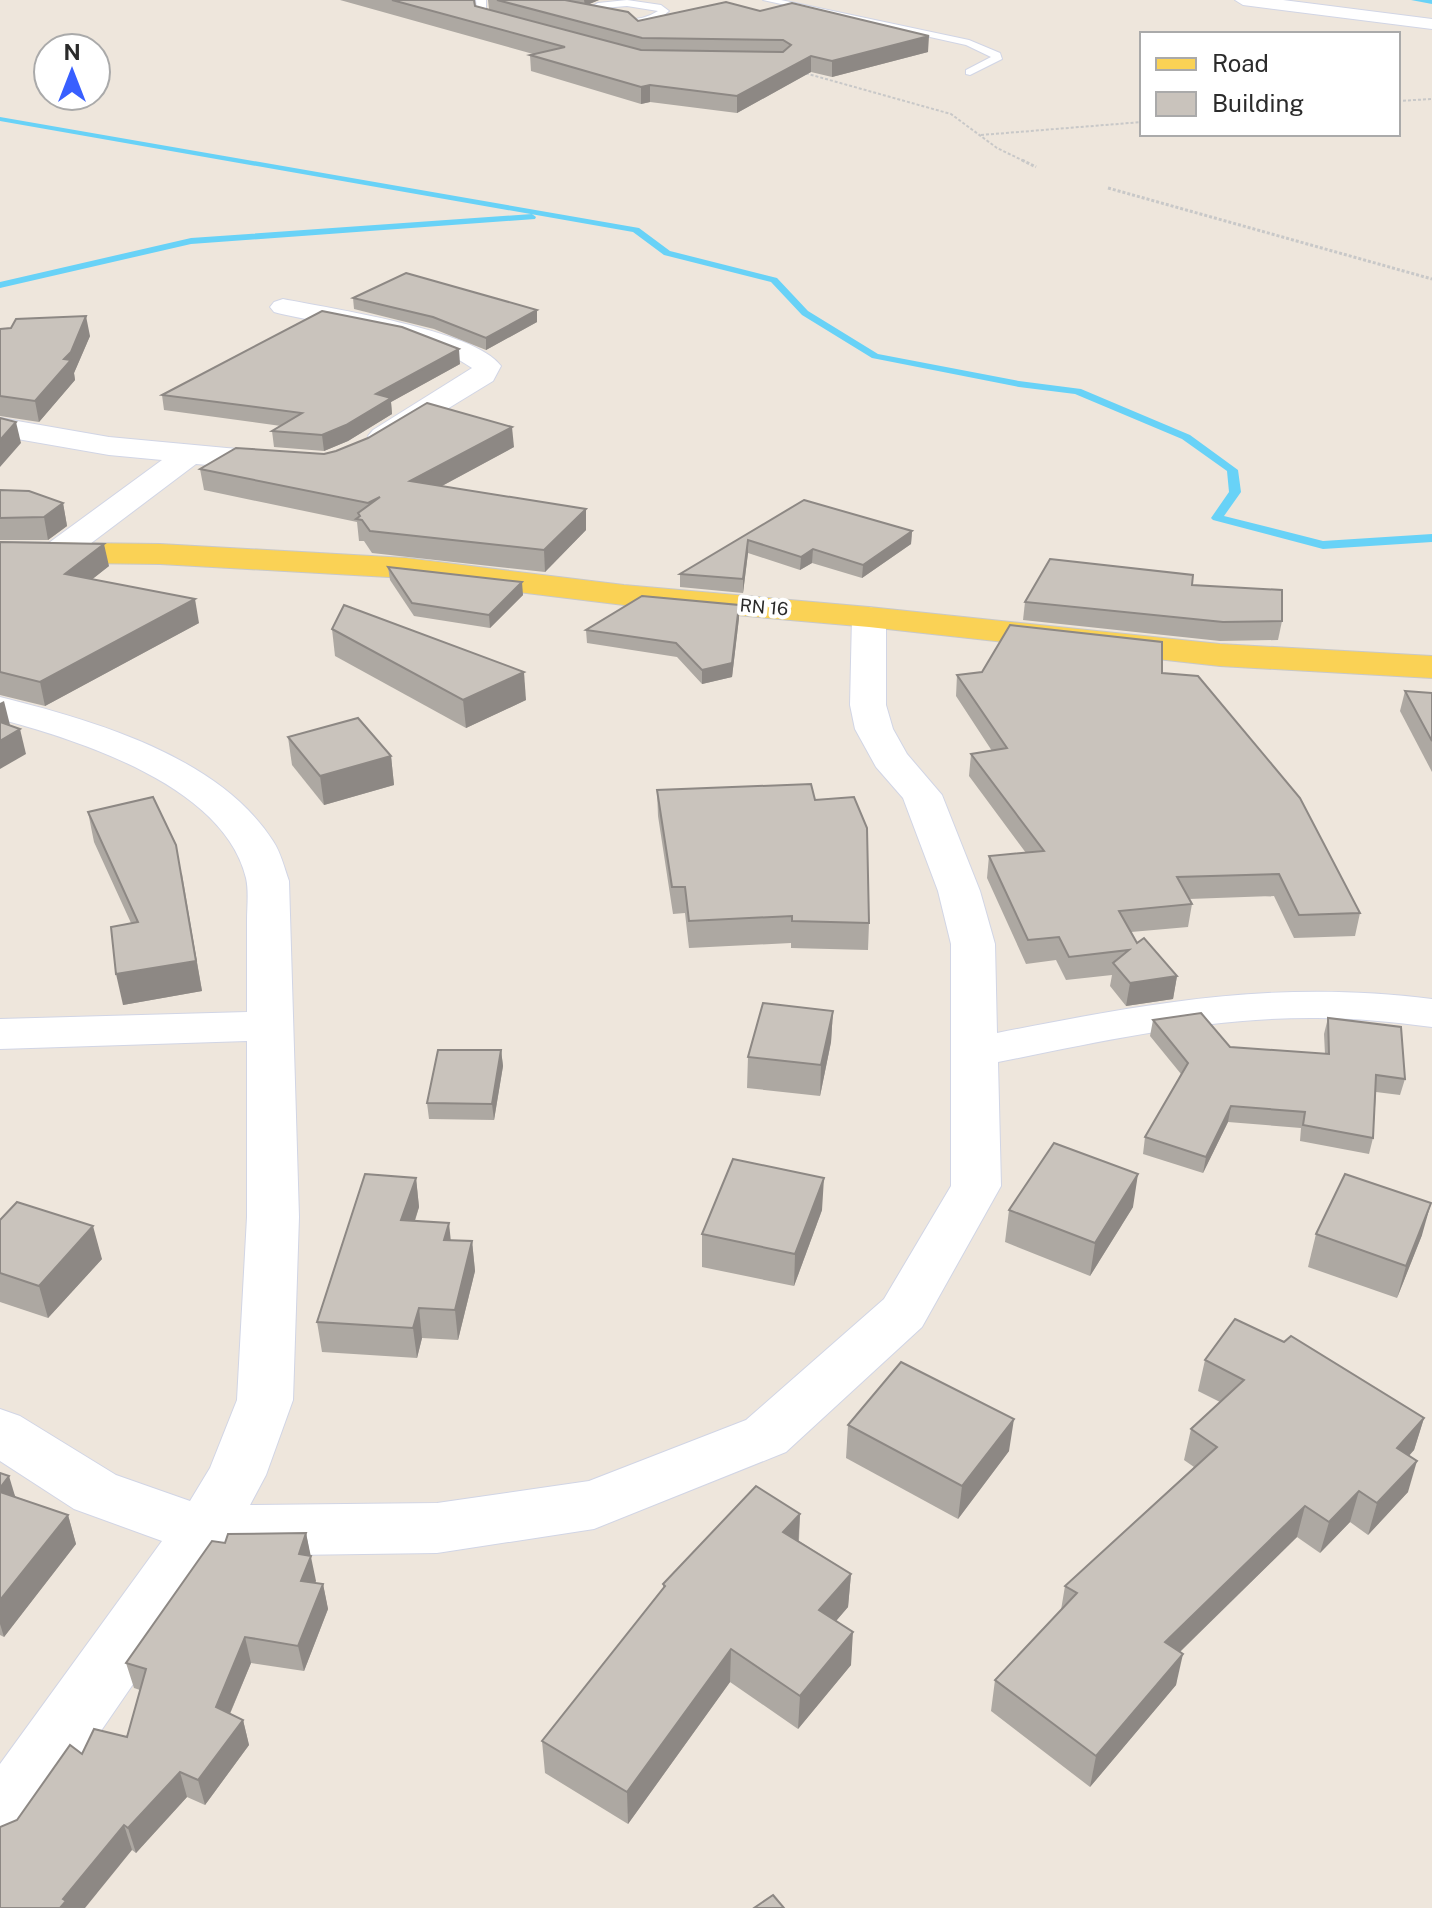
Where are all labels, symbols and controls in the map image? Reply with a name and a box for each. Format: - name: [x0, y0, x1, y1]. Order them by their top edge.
- north arrow: [32, 32, 112, 112]
- legend: [1140, 32, 1400, 136]
- text: N: [63, 39, 81, 65]
- text: Road: [1212, 49, 1269, 77]
- text: Building: [1212, 89, 1304, 117]
- street label: RN 16: [739, 594, 789, 620]

